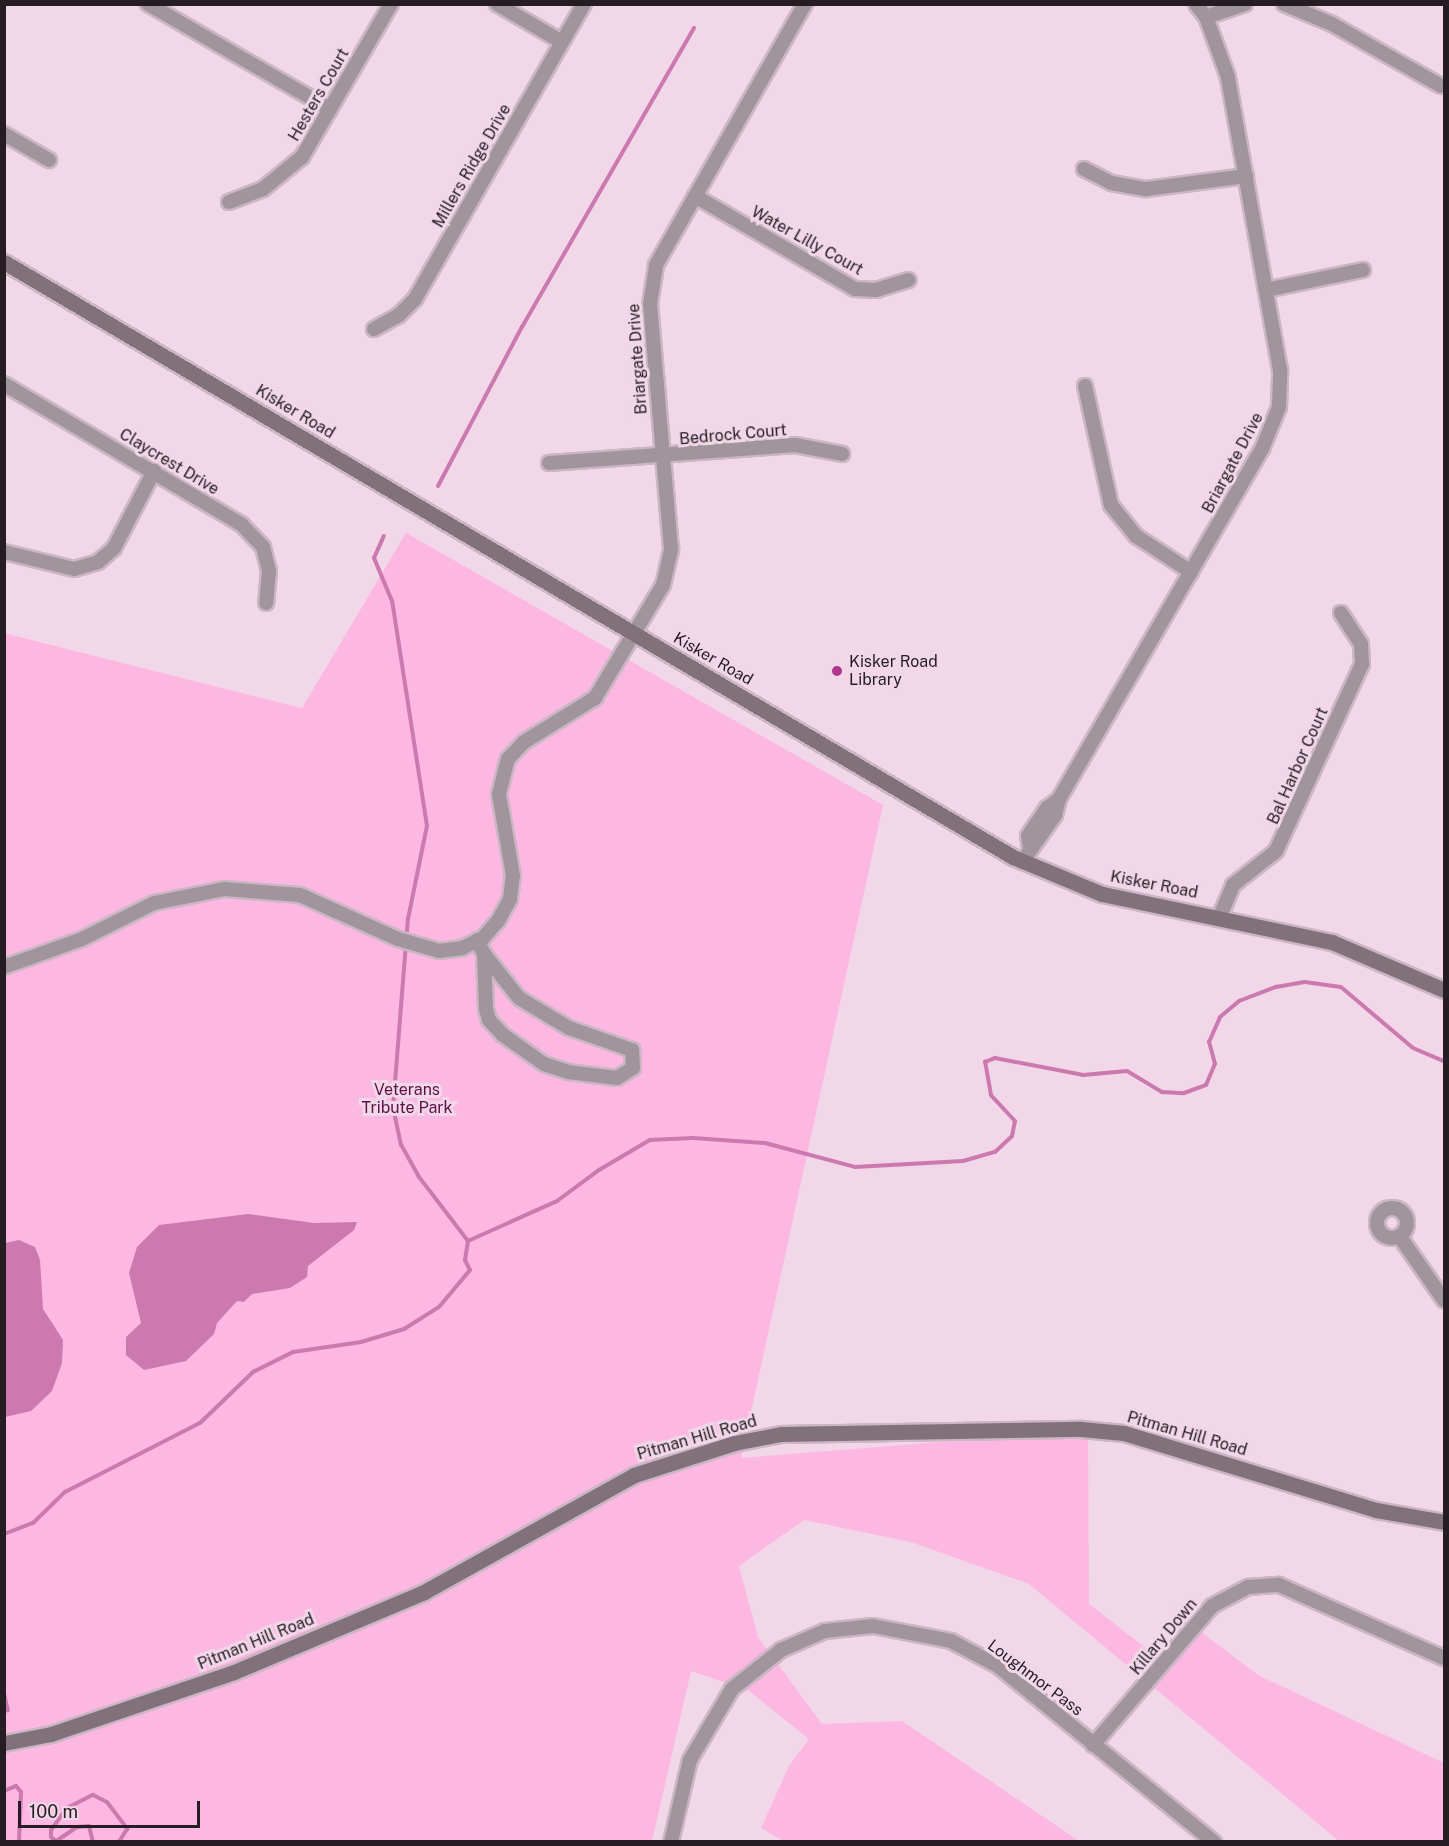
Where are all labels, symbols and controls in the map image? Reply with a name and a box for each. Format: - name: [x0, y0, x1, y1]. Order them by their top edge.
- street label: Hesters Court: [285, 45, 353, 145]
- street label: Millers Ridge Drive: [429, 101, 515, 231]
- street label: Water Lilly Court: [748, 202, 866, 280]
- street label: Briargate Drive: [625, 303, 651, 415]
- street label: Kisker Road: [252, 381, 338, 443]
- street label: Briargate Drive: [1198, 409, 1268, 517]
- street label: Bedrock Court: [678, 421, 788, 449]
- street label: Claycrest Drive: [116, 425, 222, 499]
- street label: Kisker Road: [670, 629, 756, 689]
- place label: Kisker Road Library: [849, 652, 938, 690]
- marker: Kisker Road Library: [830, 664, 844, 678]
- street label: Bal Harbor Court: [1264, 705, 1332, 827]
- street label: Kisker Road: [1109, 867, 1199, 903]
- park label: Veterans Tribute Park: [361, 1080, 453, 1118]
- street label: Pitman Hill Road: [1125, 1408, 1249, 1460]
- street label: Pitman Hill Road: [635, 1412, 759, 1464]
- street label: Killary Down: [1126, 1595, 1202, 1679]
- street label: Pitman Hill Road: [195, 1610, 317, 1674]
- street label: Loughmor Pass: [984, 1636, 1086, 1720]
- scale bar: [21, 1789, 202, 1827]
- text: 100 m: [29, 1801, 78, 1822]

